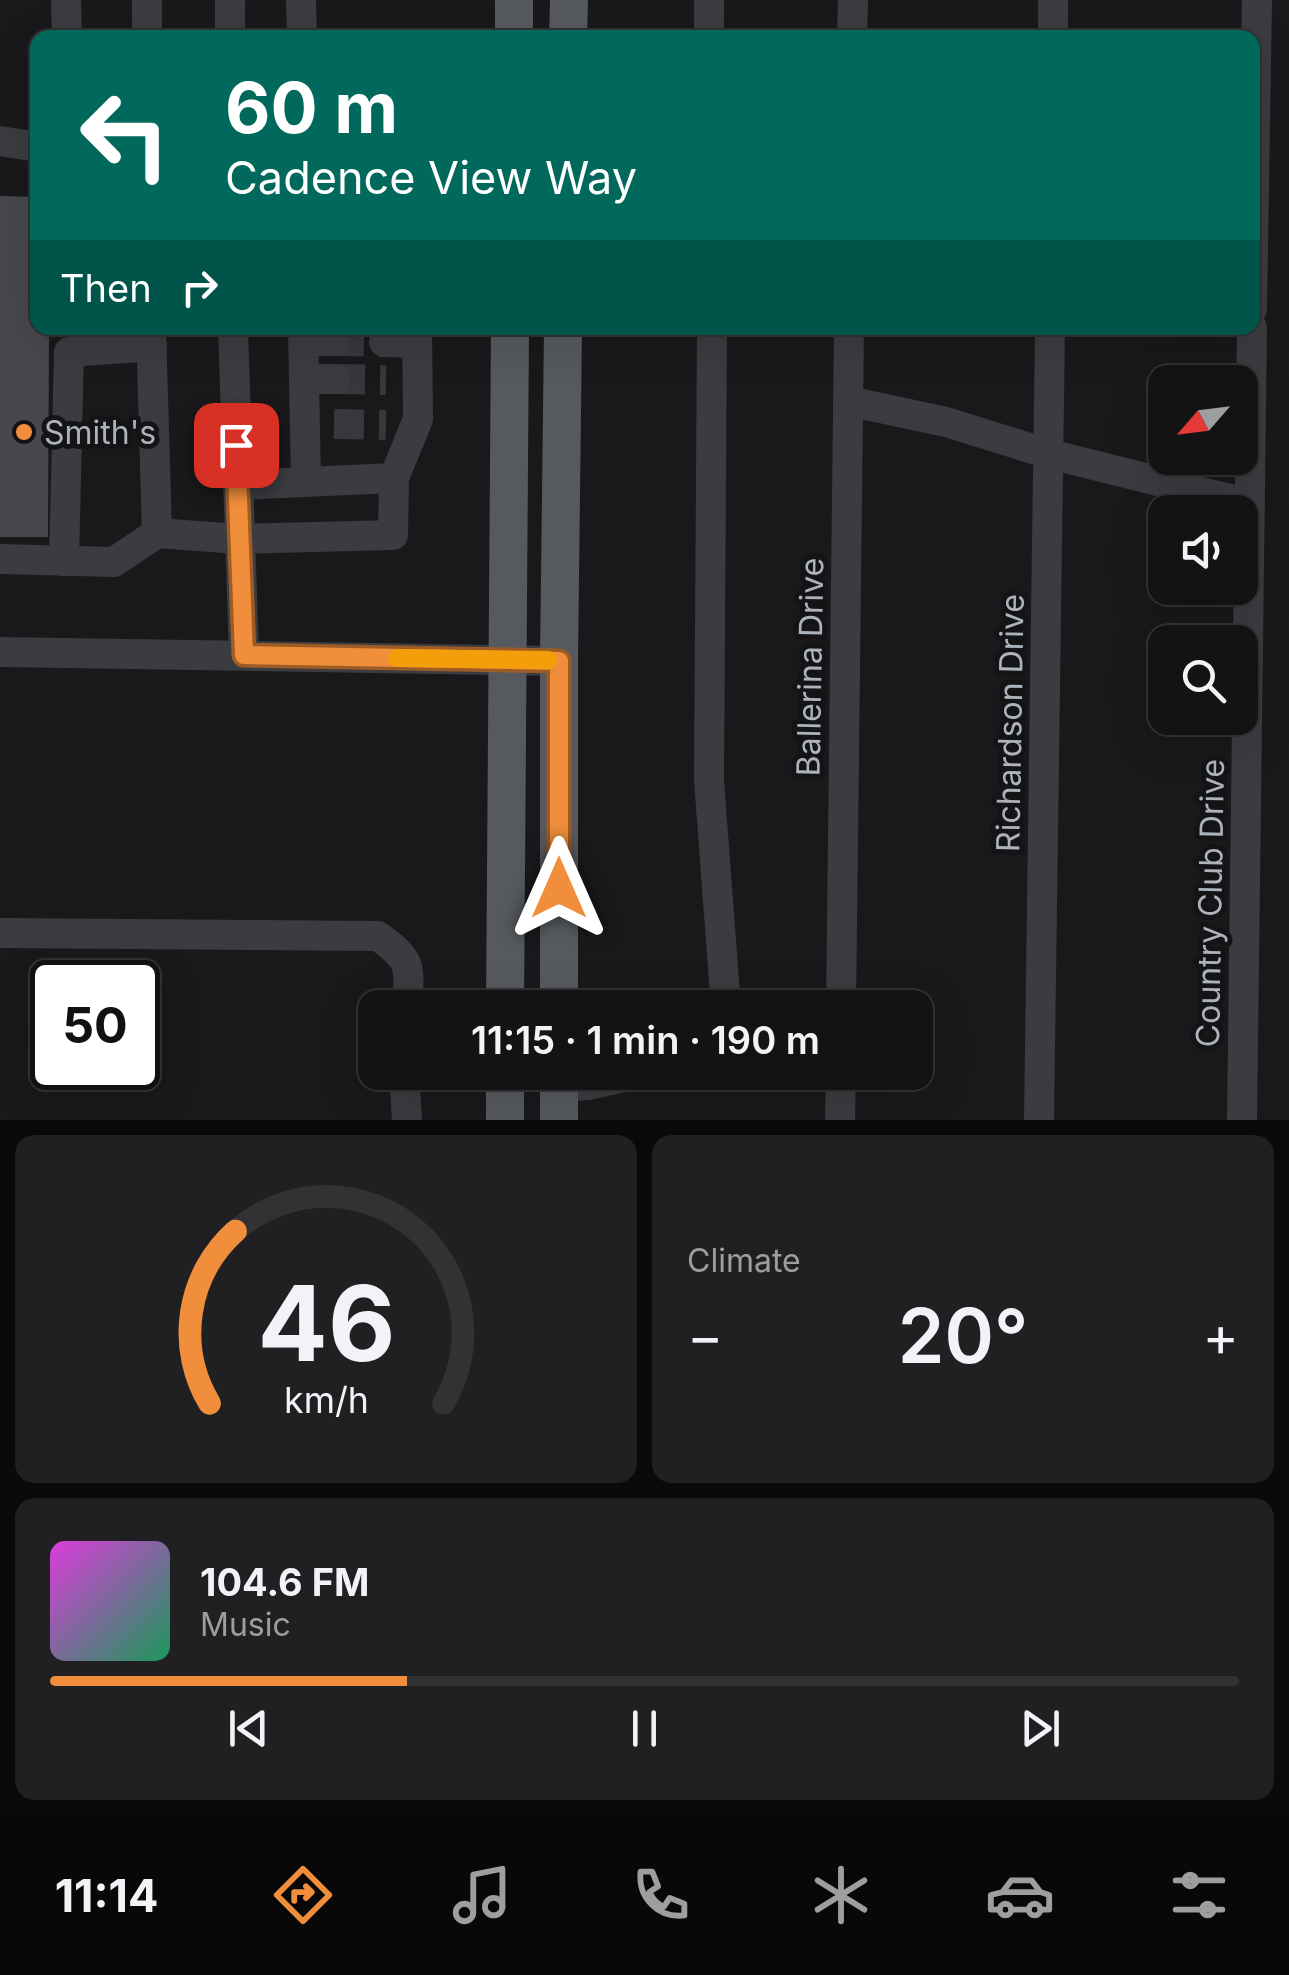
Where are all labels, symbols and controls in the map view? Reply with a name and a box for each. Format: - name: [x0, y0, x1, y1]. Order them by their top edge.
- text: 60 m: [225, 65, 398, 150]
- icon: left: [60, 70, 190, 200]
- text: Cadence View Way: [225, 150, 637, 205]
- icon: right: [172, 260, 227, 315]
- text: Then: [60, 265, 152, 311]
- north arrow: [1148, 365, 1258, 475]
- map controls: [1148, 365, 1258, 735]
- pin: [194, 403, 279, 488]
- place label: Smith's: [44, 413, 156, 452]
- icon: arrive: [209, 418, 264, 473]
- marker: Smith's: [13, 421, 35, 443]
- button: sound: [1148, 495, 1258, 605]
- street label: Ballerina Drive: [789, 557, 831, 777]
- street label: Richardson Drive: [988, 594, 1032, 852]
- button: search: [1148, 625, 1258, 735]
- street label: Country Club Drive: [1188, 758, 1232, 1048]
- position arrow: [507, 836, 611, 940]
- speed limit sign: 50: [30, 960, 160, 1090]
- text: 11:15 · 1 min · 190 m: [471, 1017, 820, 1063]
- text: Climate: [687, 1241, 801, 1280]
- text: 46: [257, 1260, 395, 1386]
- text: 20°: [898, 1290, 1028, 1381]
- text: −: [687, 1303, 723, 1369]
- text: +: [1203, 1303, 1239, 1369]
- text: km/h: [284, 1378, 368, 1422]
- text: 104.6 FM: [200, 1559, 369, 1605]
- text: Music: [200, 1605, 291, 1644]
- icon: previous: [221, 1701, 276, 1756]
- icon: pause: [617, 1701, 672, 1756]
- icon: next: [1013, 1701, 1068, 1756]
- icon: directions: [268, 1860, 338, 1930]
- icon: music: [447, 1860, 517, 1930]
- icon: phone: [626, 1860, 696, 1930]
- icon: climate: [806, 1860, 876, 1930]
- icon: car: [985, 1860, 1055, 1930]
- icon: filters: [1164, 1860, 1234, 1930]
- text: 11:14: [55, 1868, 158, 1923]

